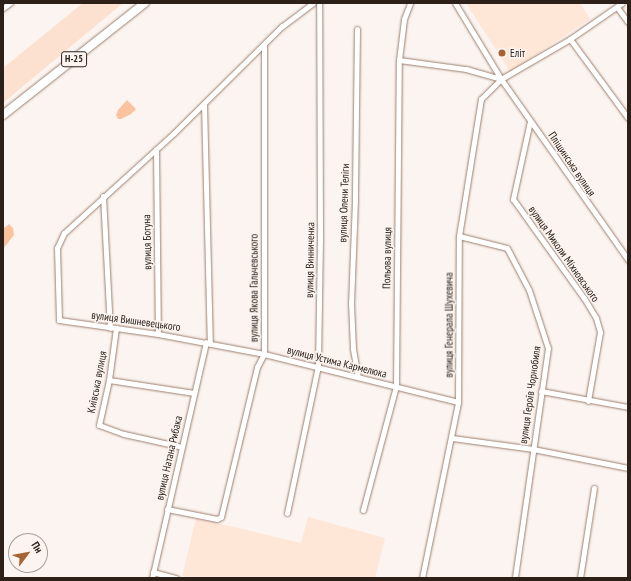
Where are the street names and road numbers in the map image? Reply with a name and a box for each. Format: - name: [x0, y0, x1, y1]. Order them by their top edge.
- road number: Н-25: [61, 51, 87, 67]
- street label: Пліщинська вулиця: [546, 129, 598, 199]
- street label: вулиця Олени Теліги: [336, 163, 352, 243]
- street label: вулиця Миколи Міхновського: [526, 203, 602, 305]
- street label: вулиця Богуна: [140, 214, 154, 270]
- street label: вулиця Винниченка: [303, 222, 317, 298]
- street label: Польова вулиця: [380, 227, 394, 289]
- street label: вулиця Якова Гальчевського: [247, 234, 261, 342]
- street label: вулиця Генерала Шухевича: [442, 272, 456, 378]
- street label: вулиця Вишневецького: [91, 308, 181, 334]
- street label: вулиця Устима Кармелюка: [286, 343, 388, 381]
- street label: вулиця Героїв Чорнобиля: [517, 345, 543, 445]
- street label: Київська вулиця: [84, 350, 110, 414]
- street label: вулиця Натана Рибака: [153, 415, 185, 501]

